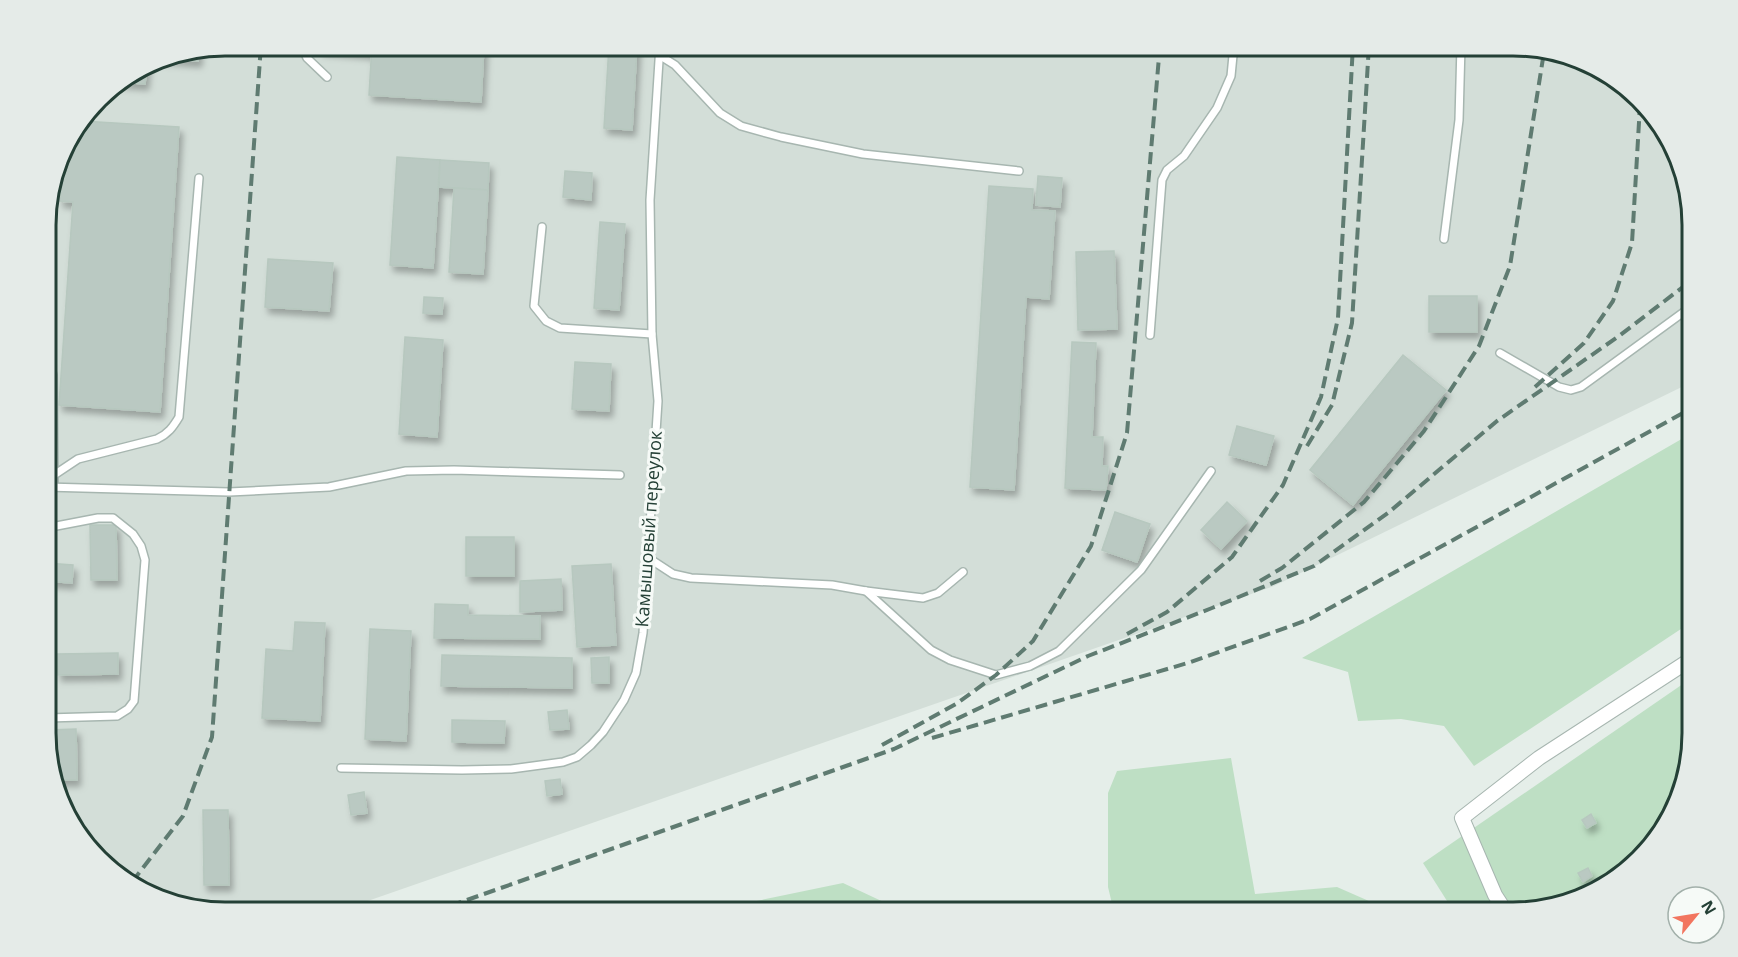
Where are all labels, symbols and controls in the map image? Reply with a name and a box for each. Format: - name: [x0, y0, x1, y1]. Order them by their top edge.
- street label: Камышовый переулок: [629, 429, 667, 628]
- north arrow: [1666, 885, 1726, 945]
- text: N: [1696, 896, 1722, 919]

